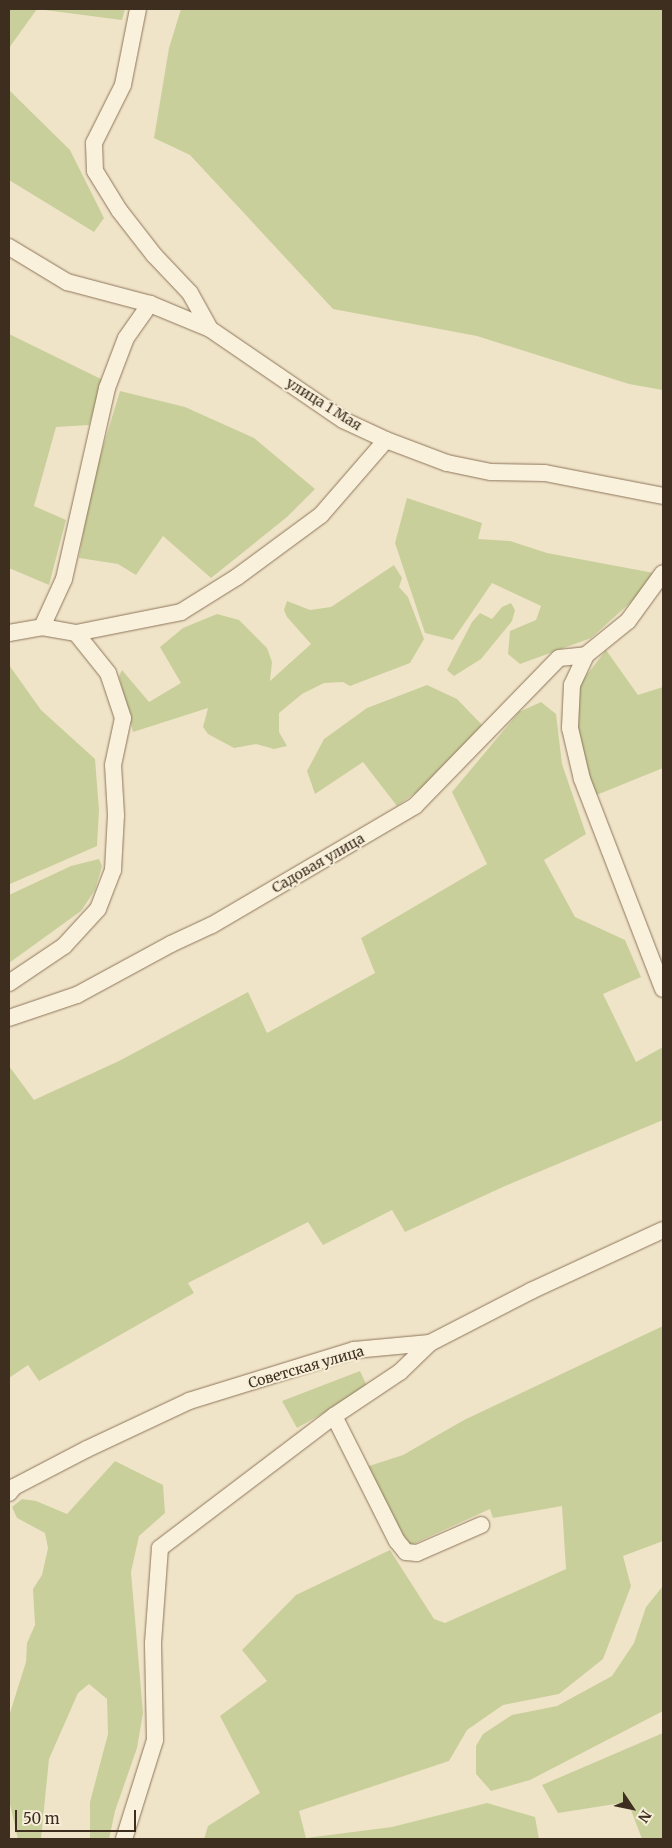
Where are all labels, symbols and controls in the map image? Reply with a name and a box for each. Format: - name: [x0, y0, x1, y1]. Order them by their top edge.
- street label: улица 1 Мая: [283, 374, 365, 434]
- street label: Садовая улица: [269, 830, 367, 896]
- street label: Советская улица: [246, 1342, 366, 1392]
- north arrow: [607, 1783, 657, 1833]
- scale bar: [18, 1800, 139, 1832]
- text: N: [634, 1807, 655, 1826]
- text: 50 m: [23, 1809, 60, 1828]

